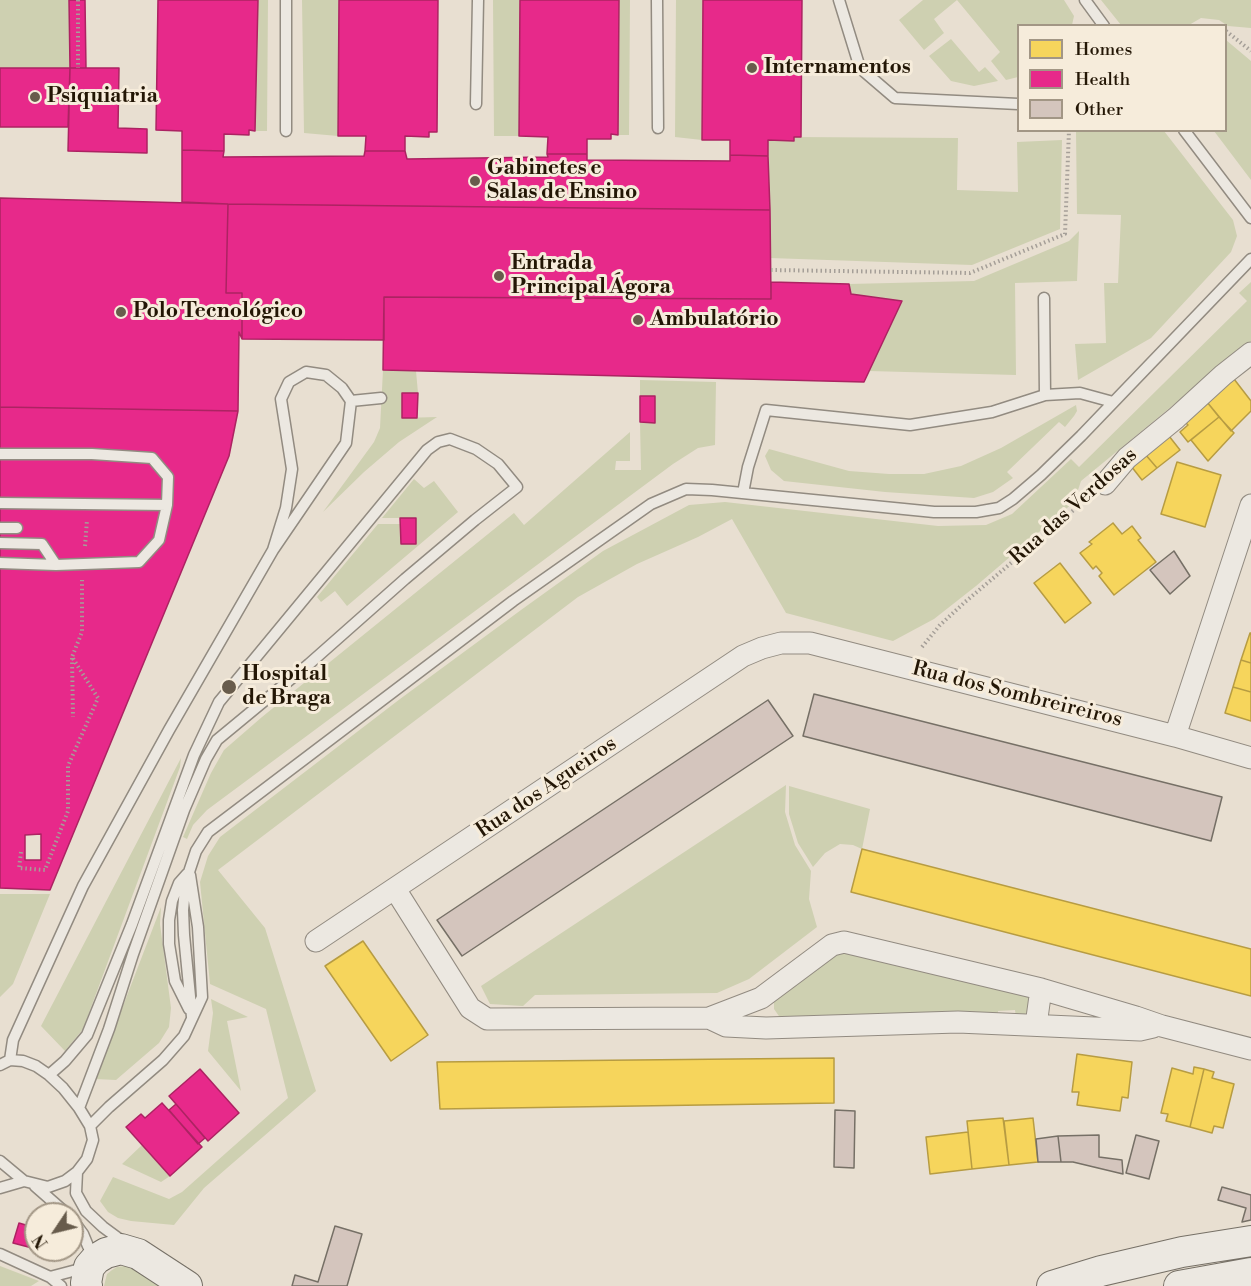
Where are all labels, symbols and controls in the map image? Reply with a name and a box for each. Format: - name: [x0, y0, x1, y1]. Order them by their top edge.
- legend: [1017, 24, 1227, 132]
- text: Homes: [1075, 38, 1132, 61]
- place label: Internamentos: [764, 55, 911, 81]
- marker: Internamentos: [745, 61, 759, 75]
- text: Health: [1075, 68, 1130, 91]
- place label: Psiquiatria: [47, 84, 158, 110]
- marker: Psiquiatria: [28, 90, 42, 104]
- text: Other: [1075, 98, 1123, 121]
- place label: Gabinetes e Salas de Ensino: [487, 156, 637, 206]
- marker: Gabinetes e Salas de Ensino: [468, 174, 482, 188]
- place label: Entrada Principal Ágora: [511, 251, 671, 301]
- marker: Entrada Principal Ágora: [492, 269, 506, 283]
- place label: Polo Tecnológico: [133, 299, 303, 325]
- marker: Polo Tecnológico: [114, 305, 128, 319]
- place label: Ambulatório: [650, 307, 778, 333]
- marker: Ambulatório: [631, 313, 645, 327]
- street label: Rua das Verdosas: [1005, 443, 1143, 571]
- street label: Rua dos Sombreireiros: [909, 657, 1125, 733]
- place label: Hospital de Braga: [242, 662, 331, 712]
- marker: Hospital de Braga: [220, 678, 238, 696]
- street label: Rua dos Agueiros: [472, 732, 622, 844]
- north arrow: [24, 1202, 84, 1262]
- text: N: [29, 1230, 53, 1252]

